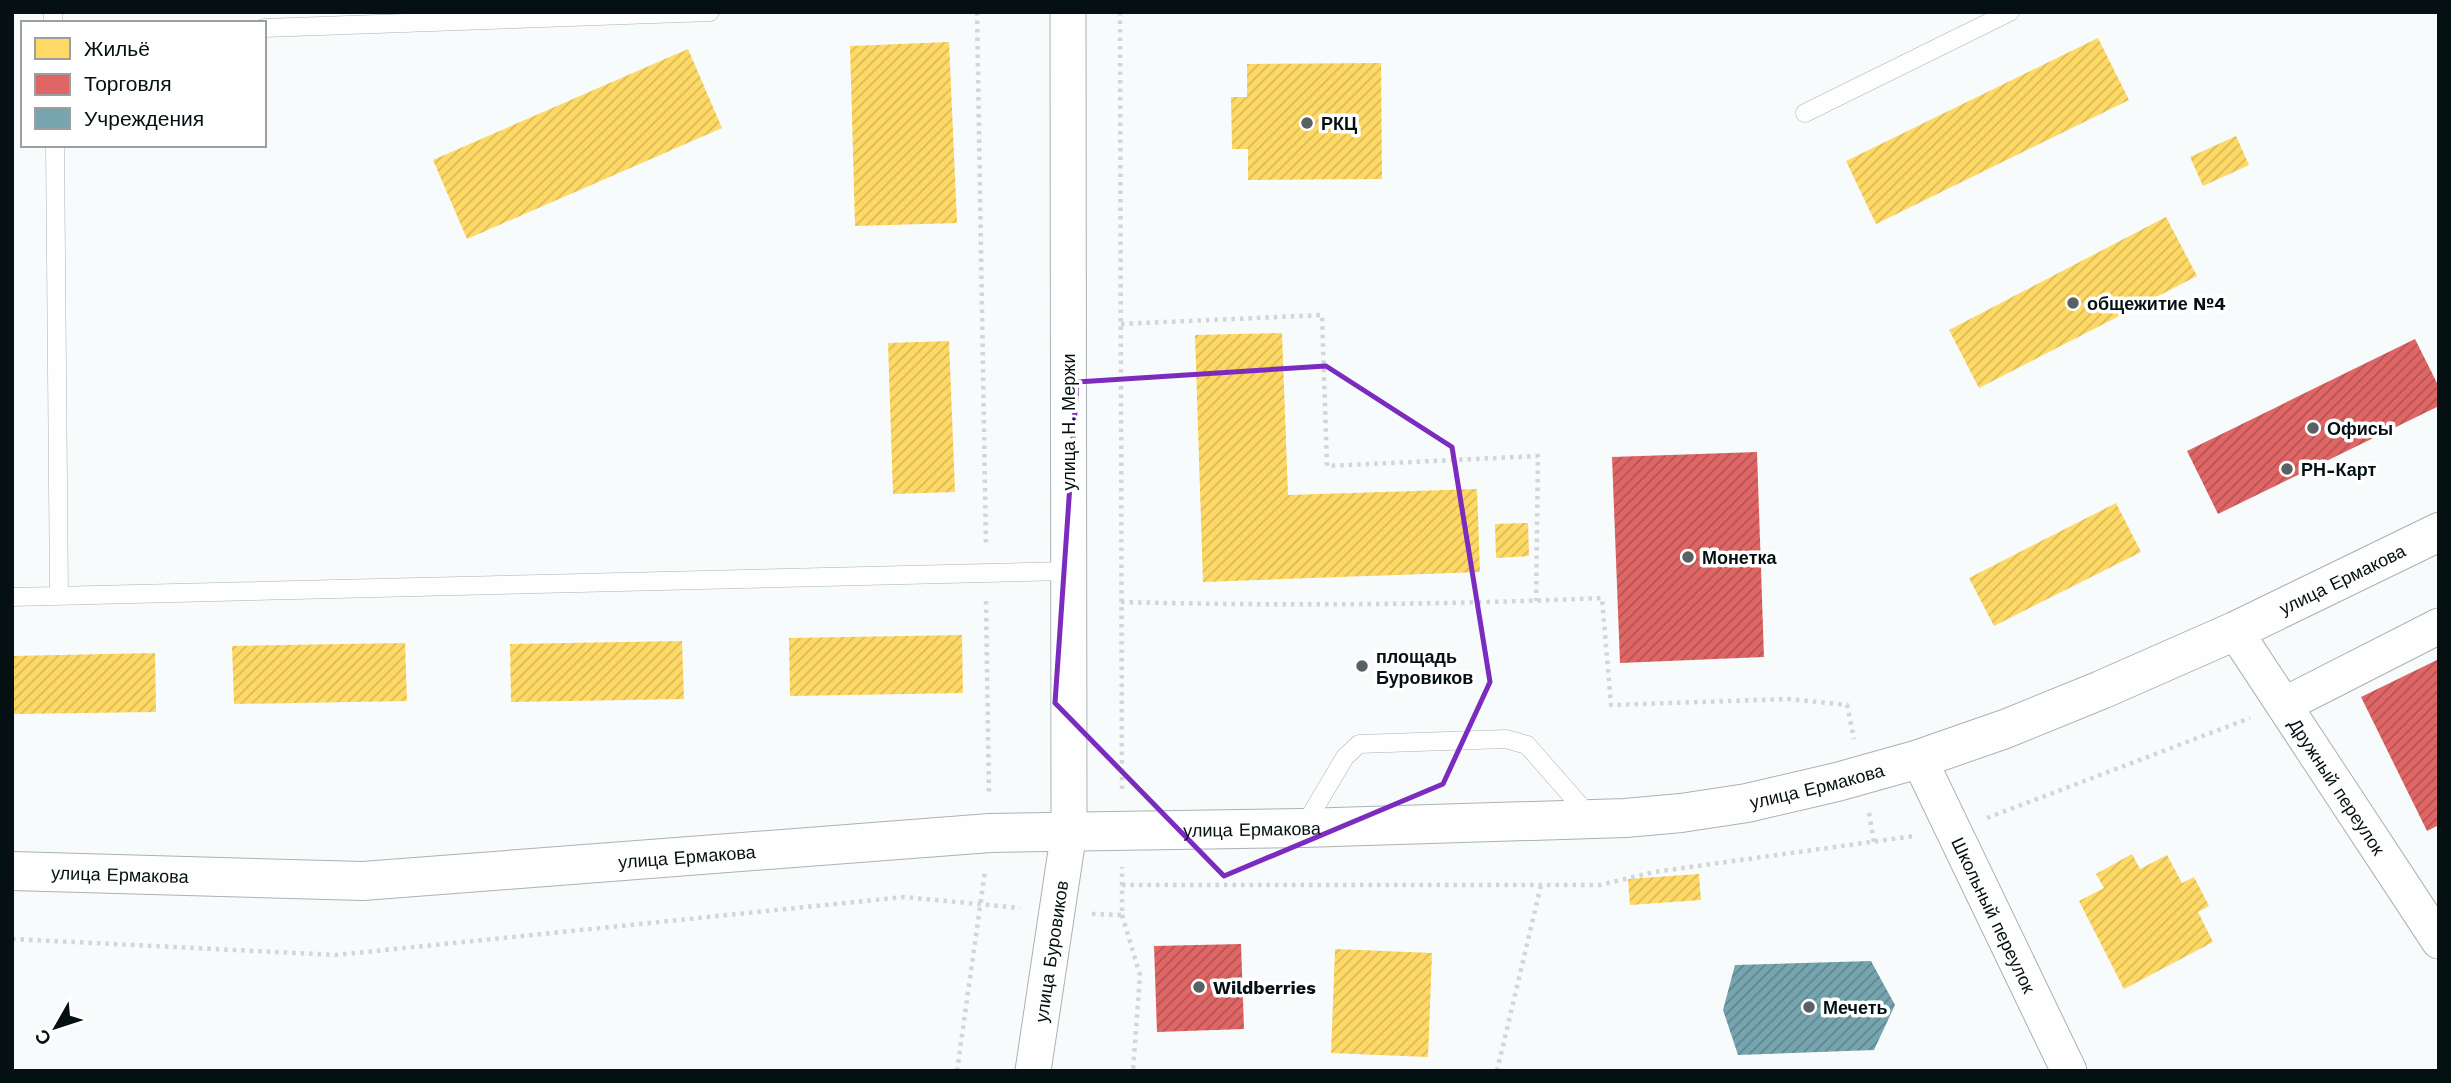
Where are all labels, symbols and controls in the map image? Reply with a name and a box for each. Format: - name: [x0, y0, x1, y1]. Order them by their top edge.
- legend: [21, 21, 266, 147]
- text: Жильё: [84, 36, 150, 61]
- text: Торговля: [84, 71, 172, 96]
- text: Учреждения: [84, 106, 204, 131]
- place label: РКЦ: [1321, 113, 1358, 134]
- marker: РКЦ: [1299, 115, 1315, 131]
- place label: общежитие №4: [2087, 293, 2226, 314]
- marker: общежитие №4: [2065, 295, 2081, 311]
- street label: улица Н. Мержи: [1058, 354, 1079, 490]
- place label: Офисы: [2327, 418, 2393, 439]
- marker: Офисы: [2305, 420, 2321, 436]
- place label: РН-Карт: [2301, 459, 2376, 480]
- marker: РН-Карт: [2279, 461, 2295, 477]
- street label: улица Ермакова: [2276, 539, 2410, 618]
- place label: Монетка: [1702, 547, 1777, 568]
- marker: Монетка: [1680, 549, 1696, 565]
- place label: площадь Буровиков: [1376, 646, 1473, 688]
- marker: площадь Буровиков: [1354, 658, 1370, 674]
- street label: Дружный переулок: [2285, 714, 2390, 859]
- street label: улица Ермакова: [1748, 759, 1887, 813]
- street label: улица Ермакова: [1183, 817, 1322, 840]
- street label: Школьный переулок: [1948, 834, 2040, 996]
- street label: улица Ермакова: [618, 840, 757, 872]
- street label: улица Ермакова: [51, 862, 190, 887]
- street label: улица Буровиков: [1030, 879, 1072, 1024]
- place label: Wildberries: [1213, 977, 1316, 998]
- marker: Wildberries: [1191, 979, 1207, 995]
- north arrow: [21, 992, 91, 1062]
- place label: Мечеть: [1823, 997, 1888, 1018]
- marker: Мечеть: [1801, 999, 1817, 1015]
- text: С: [30, 1025, 56, 1050]

